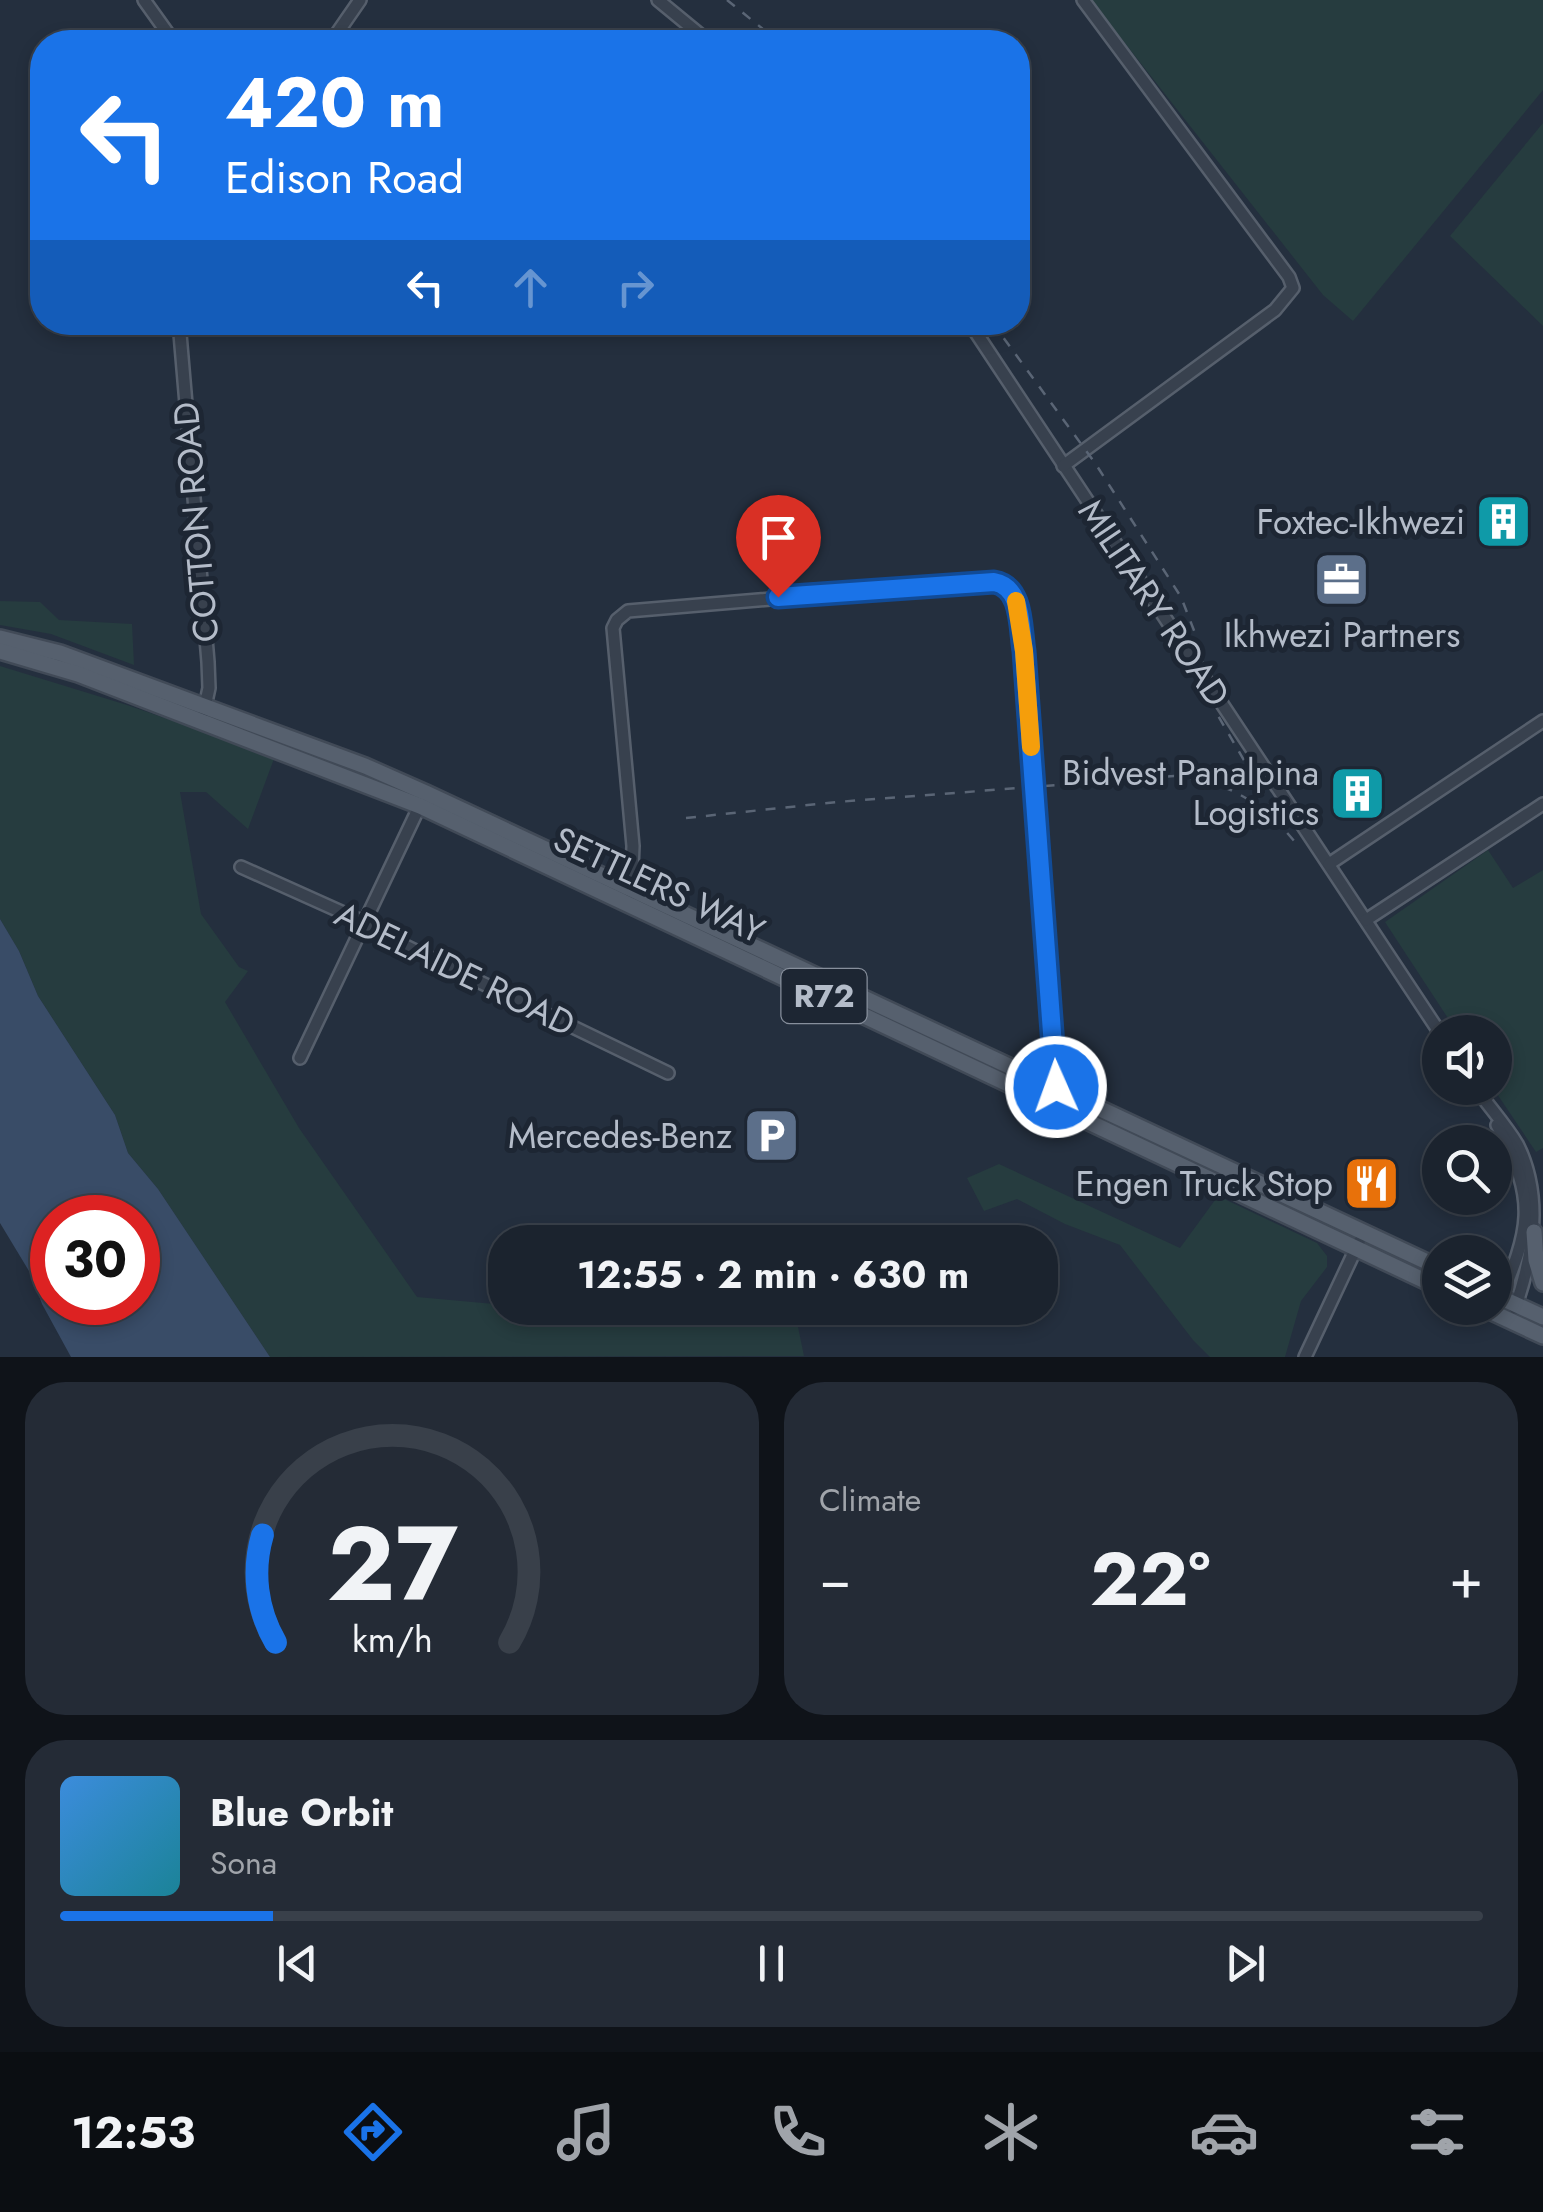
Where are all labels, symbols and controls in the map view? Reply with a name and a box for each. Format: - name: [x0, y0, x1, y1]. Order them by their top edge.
- text: 420 m: [225, 52, 445, 153]
- icon: left: [60, 70, 190, 200]
- text: Edison Road: [225, 145, 464, 210]
- icon: left: [398, 260, 453, 315]
- icon: ahead: [503, 260, 558, 315]
- icon: right: [608, 260, 663, 315]
- street label: COTTON ROAD: [161, 400, 231, 644]
- street label: MILITARY ROAD: [1066, 490, 1242, 716]
- building icon: Foxtec-Ikhwezi: [1474, 492, 1534, 552]
- pin: [736, 495, 821, 598]
- place label: Foxtec-Ikhwezi: [1257, 497, 1465, 547]
- icon: arrive: [751, 510, 806, 565]
- office icon: Ikhwezi Partners: [1312, 549, 1372, 609]
- place label: Ikhwezi Partners: [1224, 610, 1460, 660]
- place label: Bidvest Panalpina Logistics: [1062, 748, 1319, 838]
- building icon: Bidvest Panalpina Logistics: [1328, 763, 1388, 823]
- street label: SETTLERS WAY: [545, 814, 773, 956]
- street label: ADELAIDE ROAD: [327, 889, 583, 1049]
- road number: R72: [782, 969, 866, 1023]
- map controls: [1422, 1015, 1512, 1325]
- button: sound: [1422, 1015, 1512, 1105]
- position arrow: [1004, 1035, 1108, 1139]
- parking icon: Mercedes-Benz: [741, 1106, 801, 1166]
- place label: Mercedes-Benz: [508, 1111, 732, 1161]
- button: search: [1422, 1125, 1512, 1215]
- restaurant icon: Engen Truck Stop: [1342, 1154, 1402, 1214]
- place label: Engen Truck Stop: [1075, 1159, 1333, 1209]
- speed limit sign: 30: [30, 1195, 160, 1325]
- button: layers: [1422, 1235, 1512, 1325]
- text: 12:55 · 2 min · 630 m: [577, 1247, 969, 1302]
- text: Climate: [819, 1477, 921, 1523]
- text: 27: [327, 1489, 458, 1639]
- text: 22°: [1090, 1525, 1211, 1633]
- text: −: [819, 1539, 851, 1619]
- text: +: [1449, 1539, 1483, 1619]
- text: km/h: [352, 1614, 432, 1665]
- text: Blue Orbit: [210, 1785, 393, 1840]
- text: Sona: [210, 1840, 277, 1886]
- icon: previous: [270, 1936, 325, 1991]
- icon: pause: [744, 1936, 799, 1991]
- icon: next: [1218, 1936, 1273, 1991]
- icon: directions: [338, 2097, 408, 2167]
- icon: music: [551, 2097, 621, 2167]
- icon: phone: [763, 2097, 833, 2167]
- icon: climate: [976, 2097, 1046, 2167]
- icon: car: [1189, 2097, 1259, 2167]
- icon: filters: [1402, 2097, 1472, 2167]
- text: 12:53: [71, 2100, 195, 2165]

